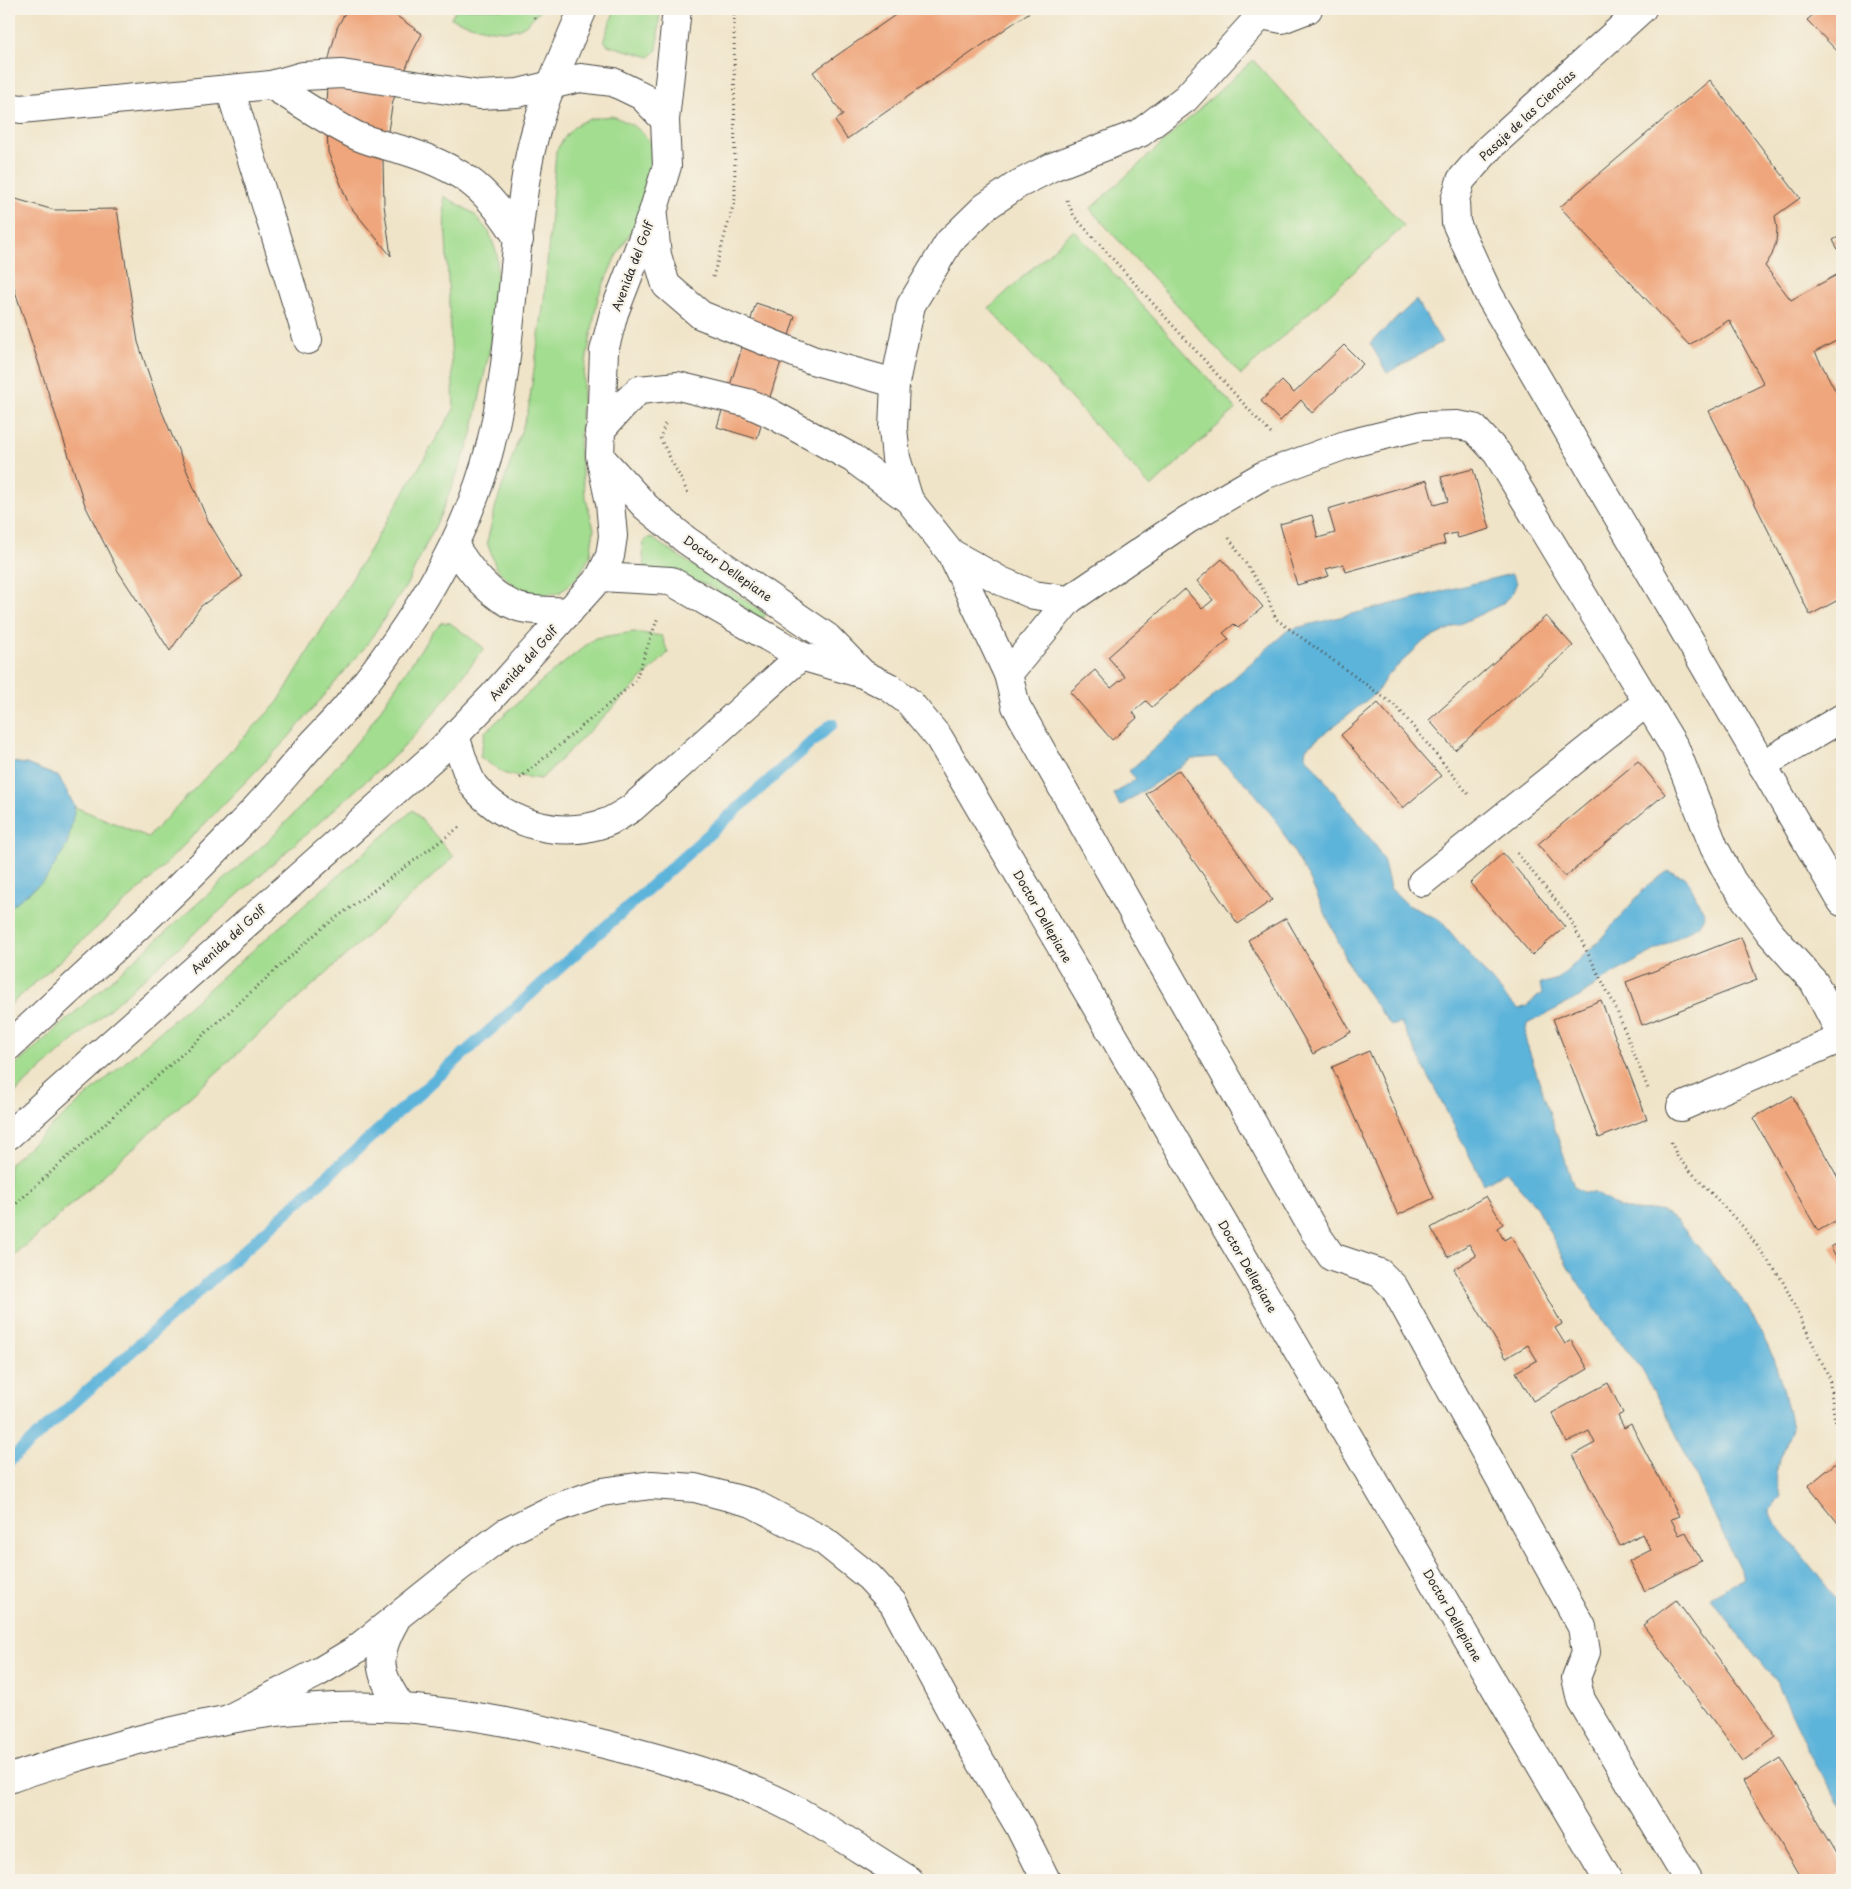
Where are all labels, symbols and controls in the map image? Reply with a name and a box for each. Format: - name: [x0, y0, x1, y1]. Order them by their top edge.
- street label: Pasaje de las Ciencias: [1475, 65, 1580, 165]
- street label: Avenida del Golf: [607, 217, 658, 313]
- street label: Doctor Dellepiane: [680, 531, 776, 606]
- street label: Avenida del Golf: [485, 621, 562, 704]
- street label: Doctor Dellepiane: [1009, 866, 1077, 966]
- street label: Avenida del Golf: [187, 900, 270, 977]
- street label: Doctor Dellepiane: [1214, 1216, 1282, 1316]
- street label: Doctor Dellepiane: [1419, 1565, 1487, 1665]

